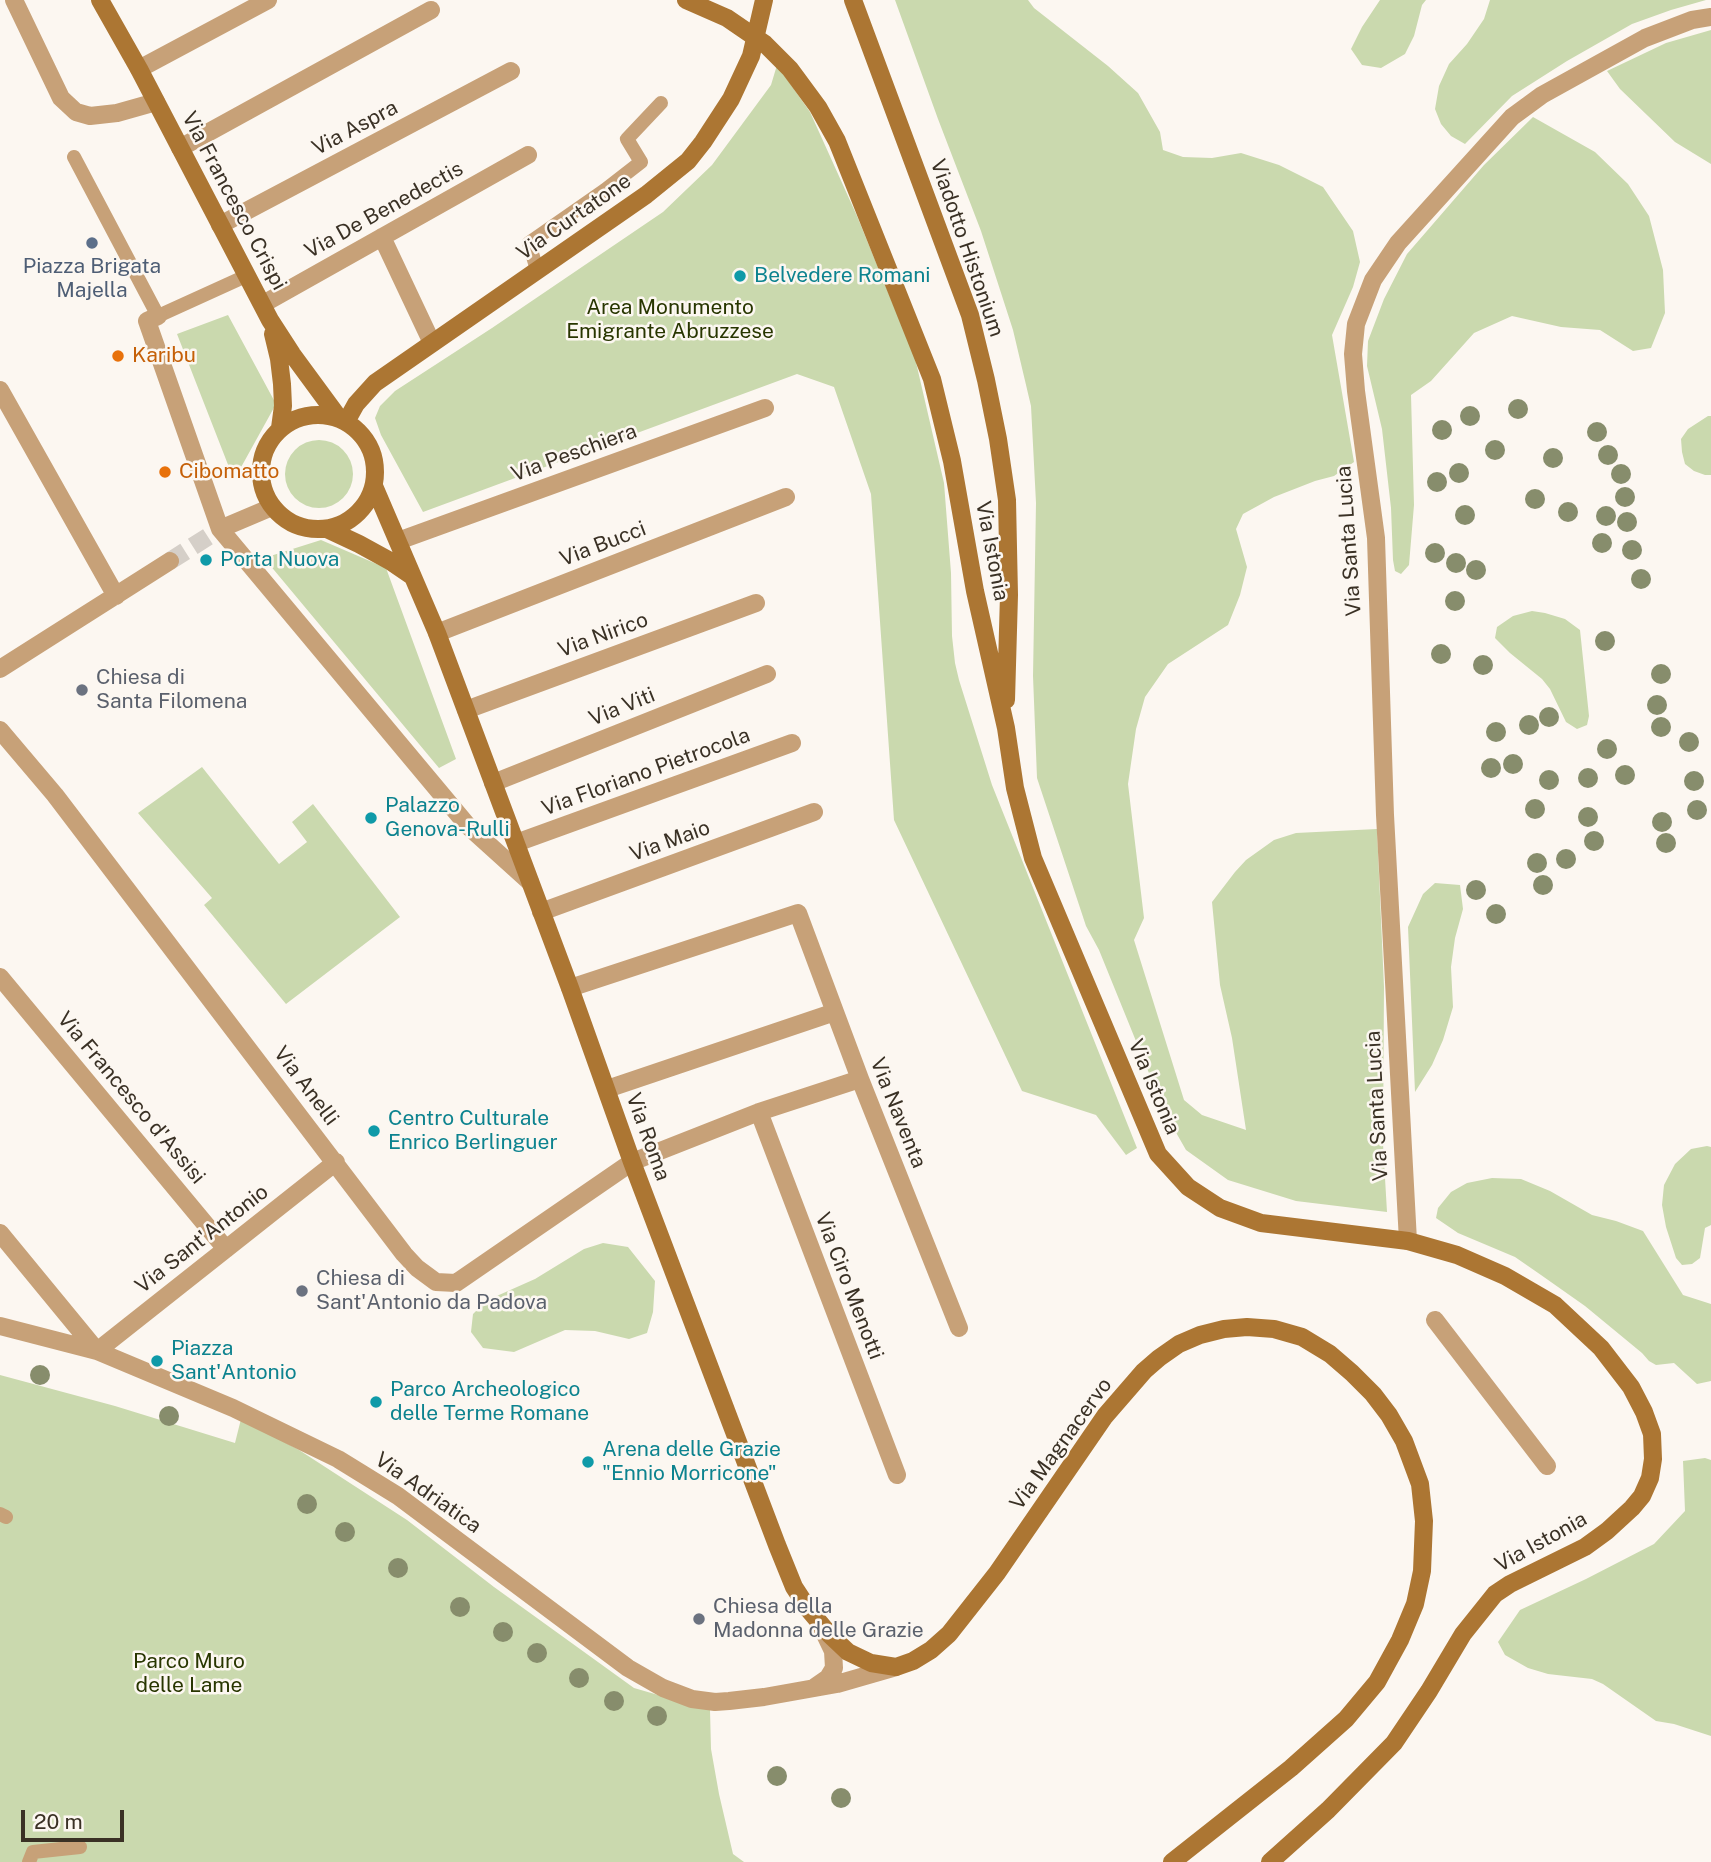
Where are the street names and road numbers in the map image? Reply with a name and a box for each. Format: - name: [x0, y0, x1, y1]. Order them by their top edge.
- street label: Via Aspra: [308, 95, 402, 161]
- street label: Via Francesco Crispi: [176, 108, 292, 294]
- street label: Via De Benedectis: [300, 156, 468, 264]
- street label: Viadotto Histonium: [925, 156, 1009, 340]
- street label: Via Curtatone: [512, 168, 636, 266]
- street label: Via Peschiera: [508, 419, 640, 487]
- street label: Via Santa Lucia: [1331, 465, 1367, 617]
- street label: Via Istonia: [970, 499, 1014, 603]
- street label: Via Bucci: [556, 516, 650, 572]
- street label: Via Nirico: [555, 607, 651, 663]
- street label: Via Viti: [585, 682, 659, 732]
- street label: Via Floriano Pietrocola: [539, 723, 753, 821]
- street label: Via Maio: [627, 815, 713, 867]
- street label: Via Francesco d'Assisi: [52, 1007, 210, 1189]
- street label: Via Santa Lucia: [1360, 1030, 1394, 1182]
- street label: Via Istonia: [1123, 1036, 1185, 1138]
- street label: Via Anelli: [268, 1041, 344, 1131]
- street label: Via Naventa: [864, 1054, 932, 1172]
- street label: Via Roma: [621, 1090, 675, 1184]
- street label: Via Sant'Antonio: [131, 1179, 273, 1299]
- street label: Via Ciro Menotti: [809, 1209, 889, 1363]
- street label: Via Magnacervo: [1005, 1373, 1117, 1515]
- street label: Via Adriatica: [370, 1447, 486, 1539]
- street label: Via Istonia: [1491, 1506, 1591, 1578]

